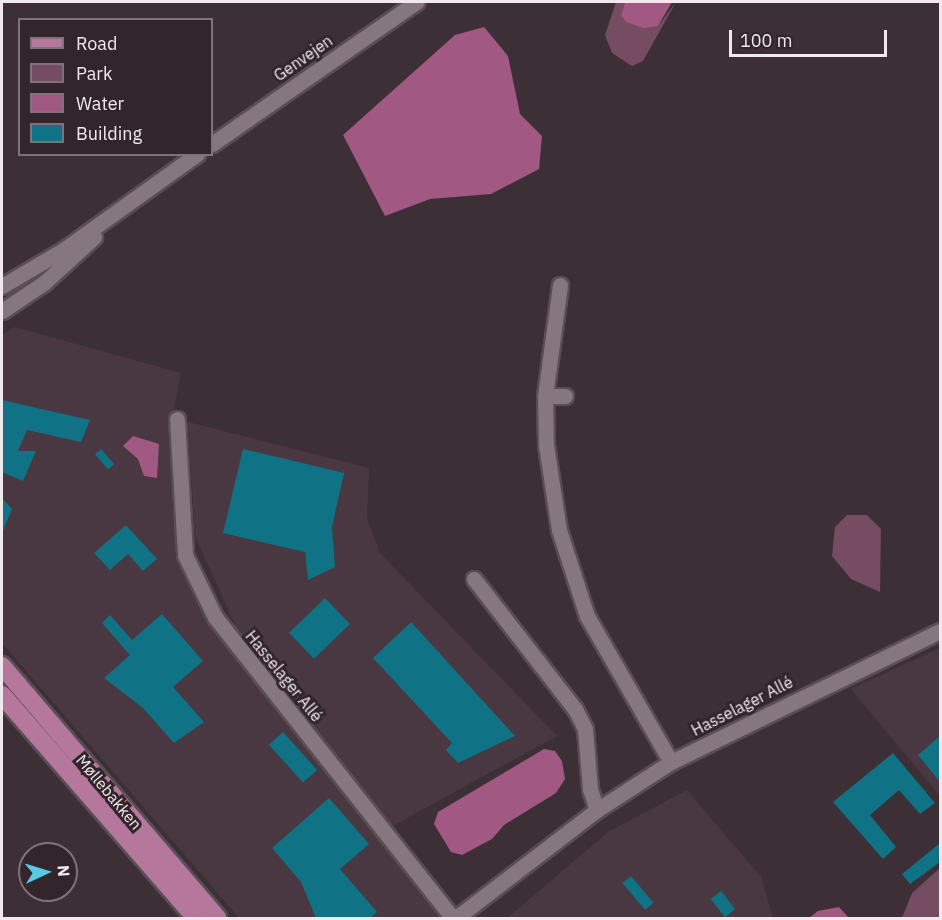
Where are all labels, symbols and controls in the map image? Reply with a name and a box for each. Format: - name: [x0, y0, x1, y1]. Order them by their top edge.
- legend: [18, 18, 213, 156]
- scale bar: [732, 18, 890, 56]
- text: 100 m: [740, 29, 792, 52]
- street label: Genvejen: [270, 31, 336, 85]
- text: Road: [76, 32, 117, 55]
- text: Park: [76, 62, 112, 85]
- text: Water: [76, 92, 124, 115]
- text: Building: [76, 122, 142, 145]
- street label: Hasselager Allé: [241, 627, 327, 725]
- street label: Hasselager Allé: [688, 672, 796, 740]
- street label: Møllebakken: [72, 751, 146, 833]
- north arrow: [18, 842, 78, 902]
- text: N: [54, 864, 74, 877]

